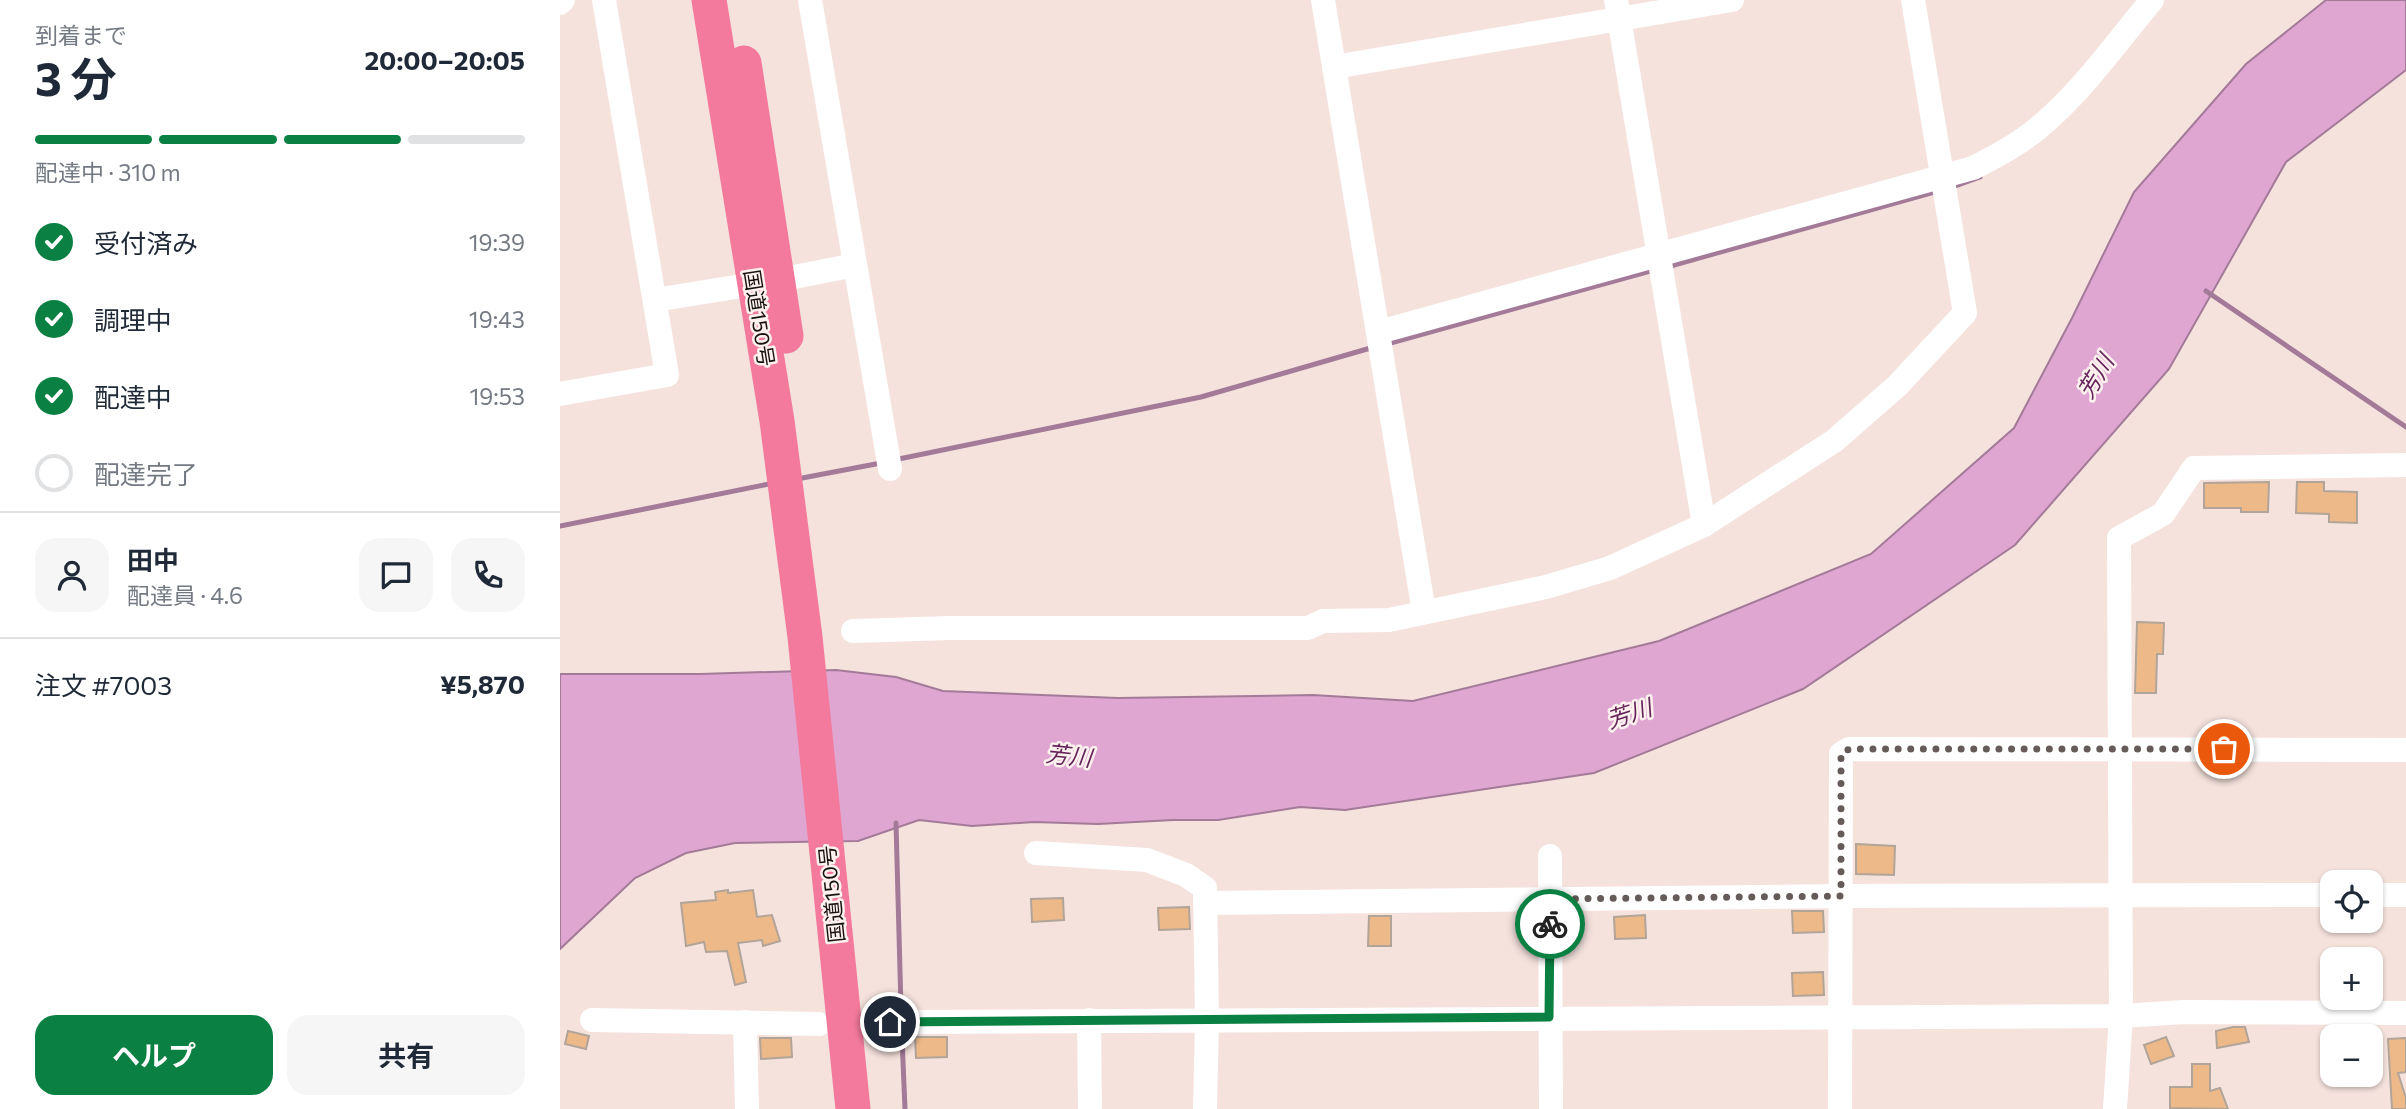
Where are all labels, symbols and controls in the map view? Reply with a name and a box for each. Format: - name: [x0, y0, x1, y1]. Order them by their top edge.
- text: 到着まで: [35, 21, 127, 49]
- text: 20:00–20:05: [364, 44, 525, 75]
- text: 3 分: [35, 49, 117, 105]
- text: 配達中 · 310 m: [35, 158, 181, 186]
- icon: check: [35, 223, 73, 261]
- text: 受付済み: [94, 227, 198, 258]
- text: 19:39: [469, 228, 525, 256]
- street label: 国道150号: [740, 268, 780, 368]
- icon: check: [35, 300, 73, 338]
- text: 調理中: [94, 304, 172, 335]
- text: 19:43: [469, 305, 525, 333]
- water label: 芳川: [2071, 347, 2120, 403]
- icon: check: [35, 377, 73, 415]
- text: 配達中: [94, 381, 172, 412]
- text: 19:53: [469, 382, 525, 410]
- text: 配達完了: [94, 458, 198, 489]
- button: person: [35, 538, 109, 612]
- button: chat: [359, 538, 433, 612]
- button: phone: [451, 538, 525, 612]
- text: 田中: [127, 544, 179, 575]
- text: 配達員 · 4.6: [127, 581, 243, 609]
- text: ¥5,870: [440, 668, 525, 699]
- text: 注文 #7003: [35, 669, 172, 700]
- water label: 芳川: [1603, 692, 1658, 733]
- pin: [2194, 719, 2254, 779]
- icon: bag: [2205, 730, 2243, 768]
- water label: 芳川: [1045, 739, 1096, 772]
- street label: 国道150号: [813, 844, 849, 944]
- map controls: [2320, 870, 2383, 1087]
- button: locate: [2320, 870, 2383, 933]
- courier: [1515, 889, 1585, 959]
- icon: bike: [1531, 905, 1569, 943]
- button: +: [2320, 947, 2383, 1010]
- pin: [860, 992, 920, 1052]
- icon: home: [871, 1003, 909, 1041]
- button: ヘルプ: [35, 1015, 273, 1095]
- button: 共有: [287, 1015, 525, 1095]
- button: −: [2320, 1024, 2383, 1087]

